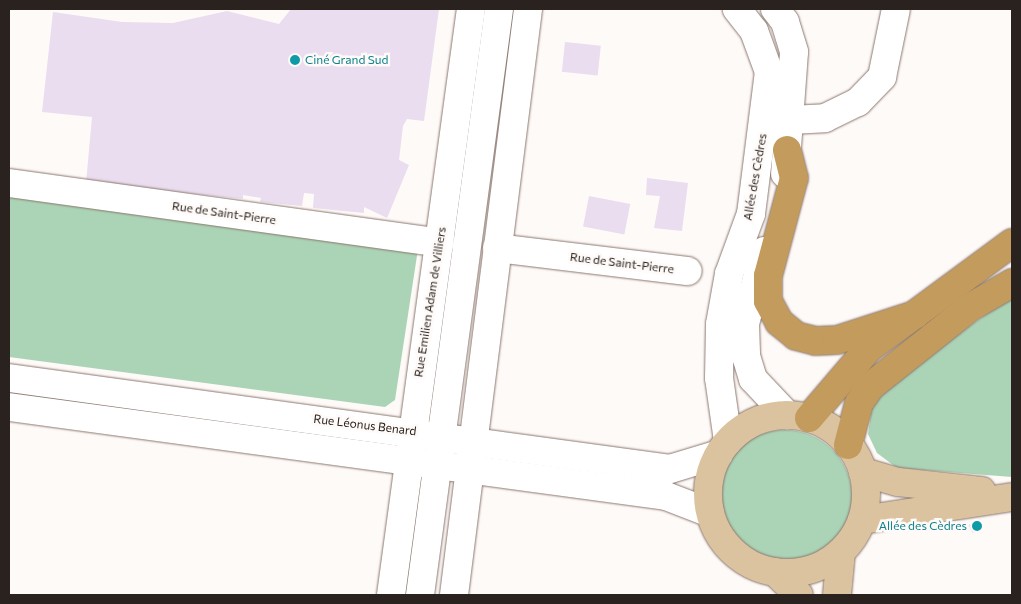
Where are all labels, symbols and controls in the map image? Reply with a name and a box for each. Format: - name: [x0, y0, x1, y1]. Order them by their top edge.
- place label: Ciné Grand Sud: [305, 53, 388, 67]
- marker: Ciné Grand Sud: [289, 54, 301, 66]
- street label: Allée des Cèdres: [740, 132, 770, 222]
- street label: Rue de Saint-Pierre: [171, 199, 277, 227]
- street label: Rue Emilien Adam de Villiers: [411, 226, 449, 378]
- street label: Rue de Saint-Pierre: [569, 249, 675, 277]
- street label: Rue Léonus Benard: [313, 412, 417, 438]
- place label: Allée des Cèdres: [879, 519, 967, 533]
- marker: Allée des Cèdres: [971, 520, 983, 532]

